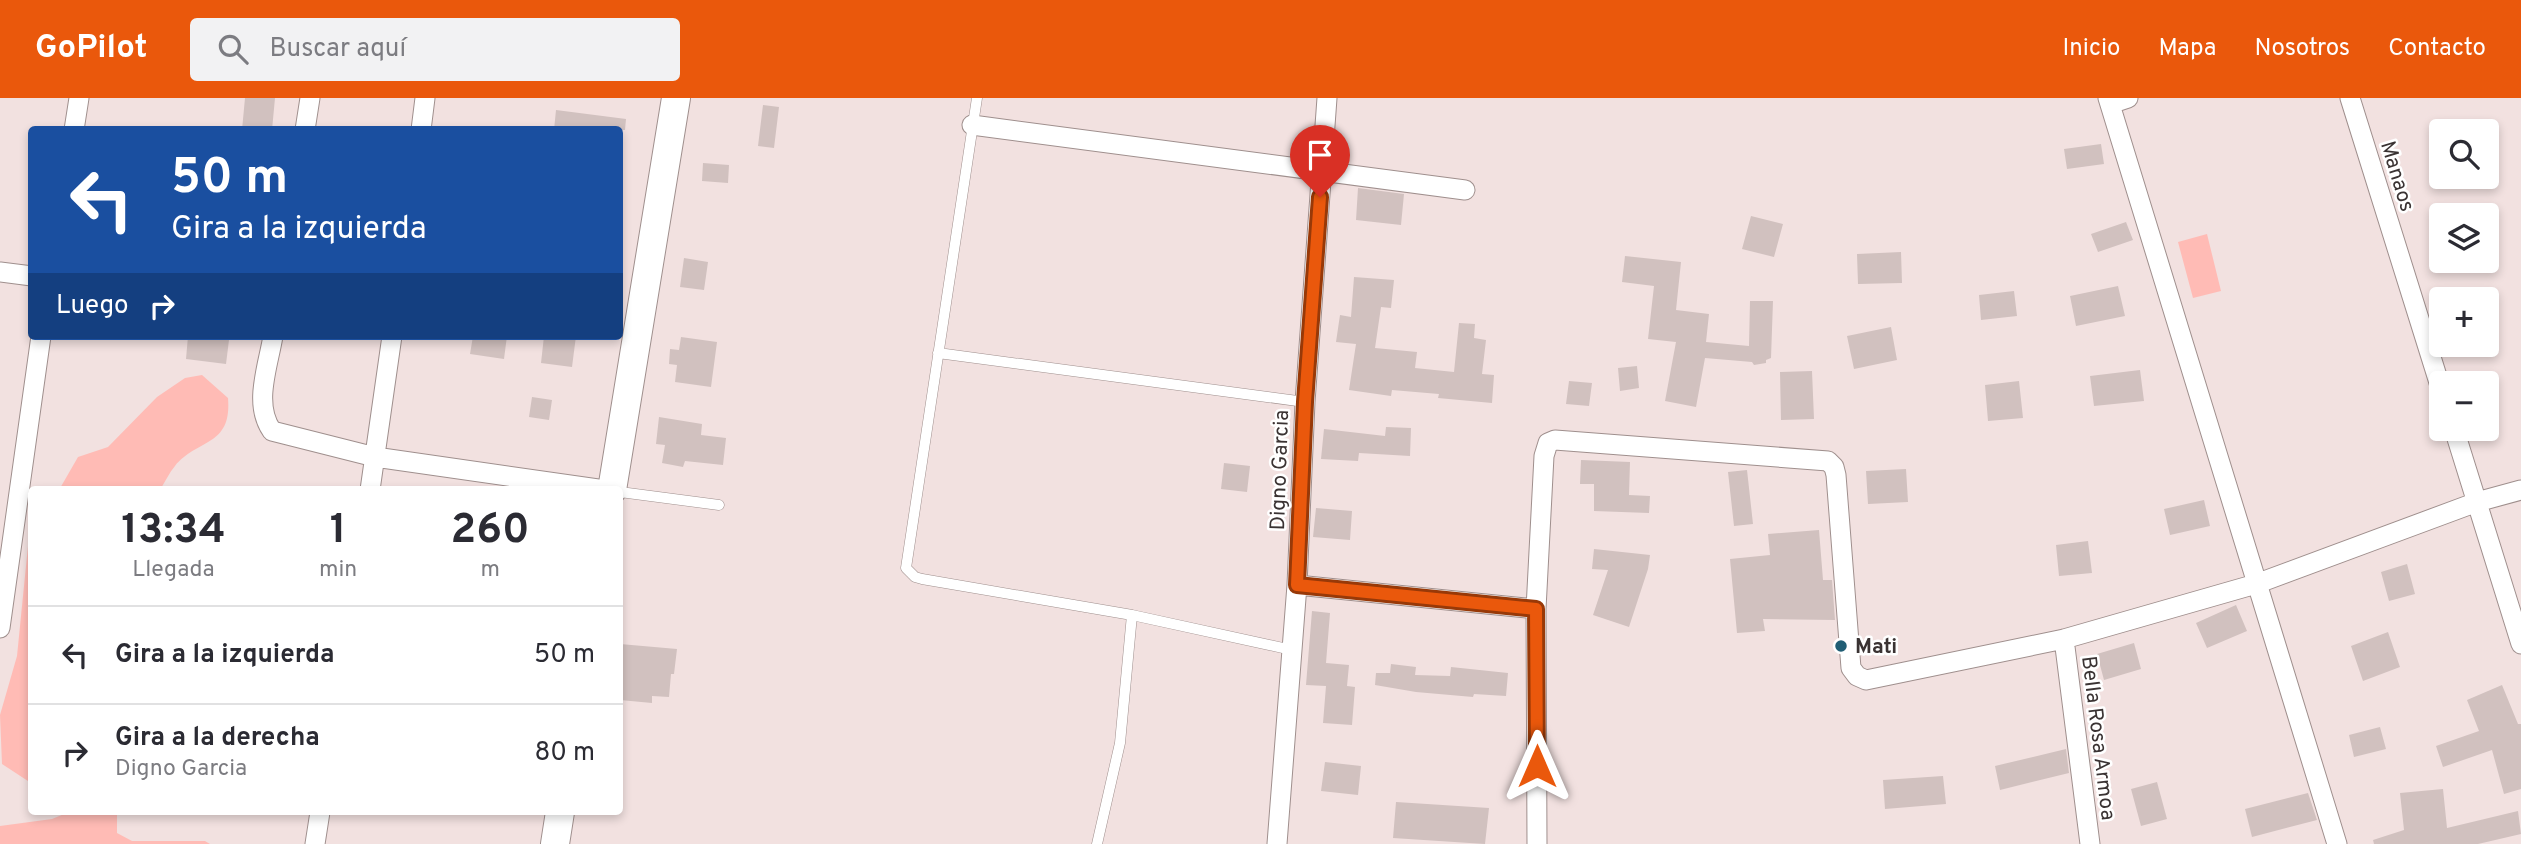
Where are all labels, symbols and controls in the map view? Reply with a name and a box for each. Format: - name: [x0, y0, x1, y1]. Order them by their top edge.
- search box: [190, 18, 680, 81]
- text: GoPilot: [35, 28, 148, 70]
- icon: search: [214, 30, 252, 68]
- text: Buscar aquí: [270, 33, 406, 66]
- text: Inicio: [2063, 34, 2120, 64]
- text: Mapa: [2158, 34, 2217, 64]
- text: Nosotros: [2255, 34, 2350, 64]
- text: Contacto: [2388, 34, 2486, 64]
- map controls: [2429, 119, 2499, 441]
- button: search: [2429, 119, 2499, 189]
- pin: [1290, 125, 1350, 197]
- icon: arrive: [1301, 136, 1339, 174]
- street label: Manaos: [2373, 138, 2420, 215]
- text: 50 m: [171, 149, 288, 211]
- icon: left: [56, 154, 147, 245]
- button: layers: [2429, 203, 2499, 273]
- text: Gira a la izquierda: [171, 210, 427, 250]
- icon: right: [143, 287, 181, 325]
- button: +: [2429, 287, 2499, 357]
- text: Luego: [56, 290, 129, 323]
- button: −: [2429, 371, 2499, 441]
- street label: Digno Garcia: [1265, 409, 1296, 531]
- text: 13:34: [121, 505, 226, 558]
- text: 1: [330, 505, 347, 558]
- text: 260: [451, 505, 530, 558]
- text: Llegada: [132, 556, 215, 585]
- text: min: [319, 556, 357, 585]
- text: m: [480, 556, 500, 585]
- place label: Mati: [1855, 634, 1897, 661]
- icon: left: [56, 636, 94, 674]
- marker: Mati: [1833, 638, 1849, 654]
- text: Gira a la izquierda: [115, 639, 334, 672]
- text: 50 m: [534, 639, 595, 672]
- street label: Bella Rosa Armoa: [2074, 654, 2121, 822]
- text: Gira a la derecha: [115, 722, 320, 755]
- position arrow: [1500, 729, 1574, 803]
- icon: right: [56, 734, 94, 772]
- text: 80 m: [535, 737, 595, 770]
- text: Digno Garcia: [115, 755, 247, 784]

